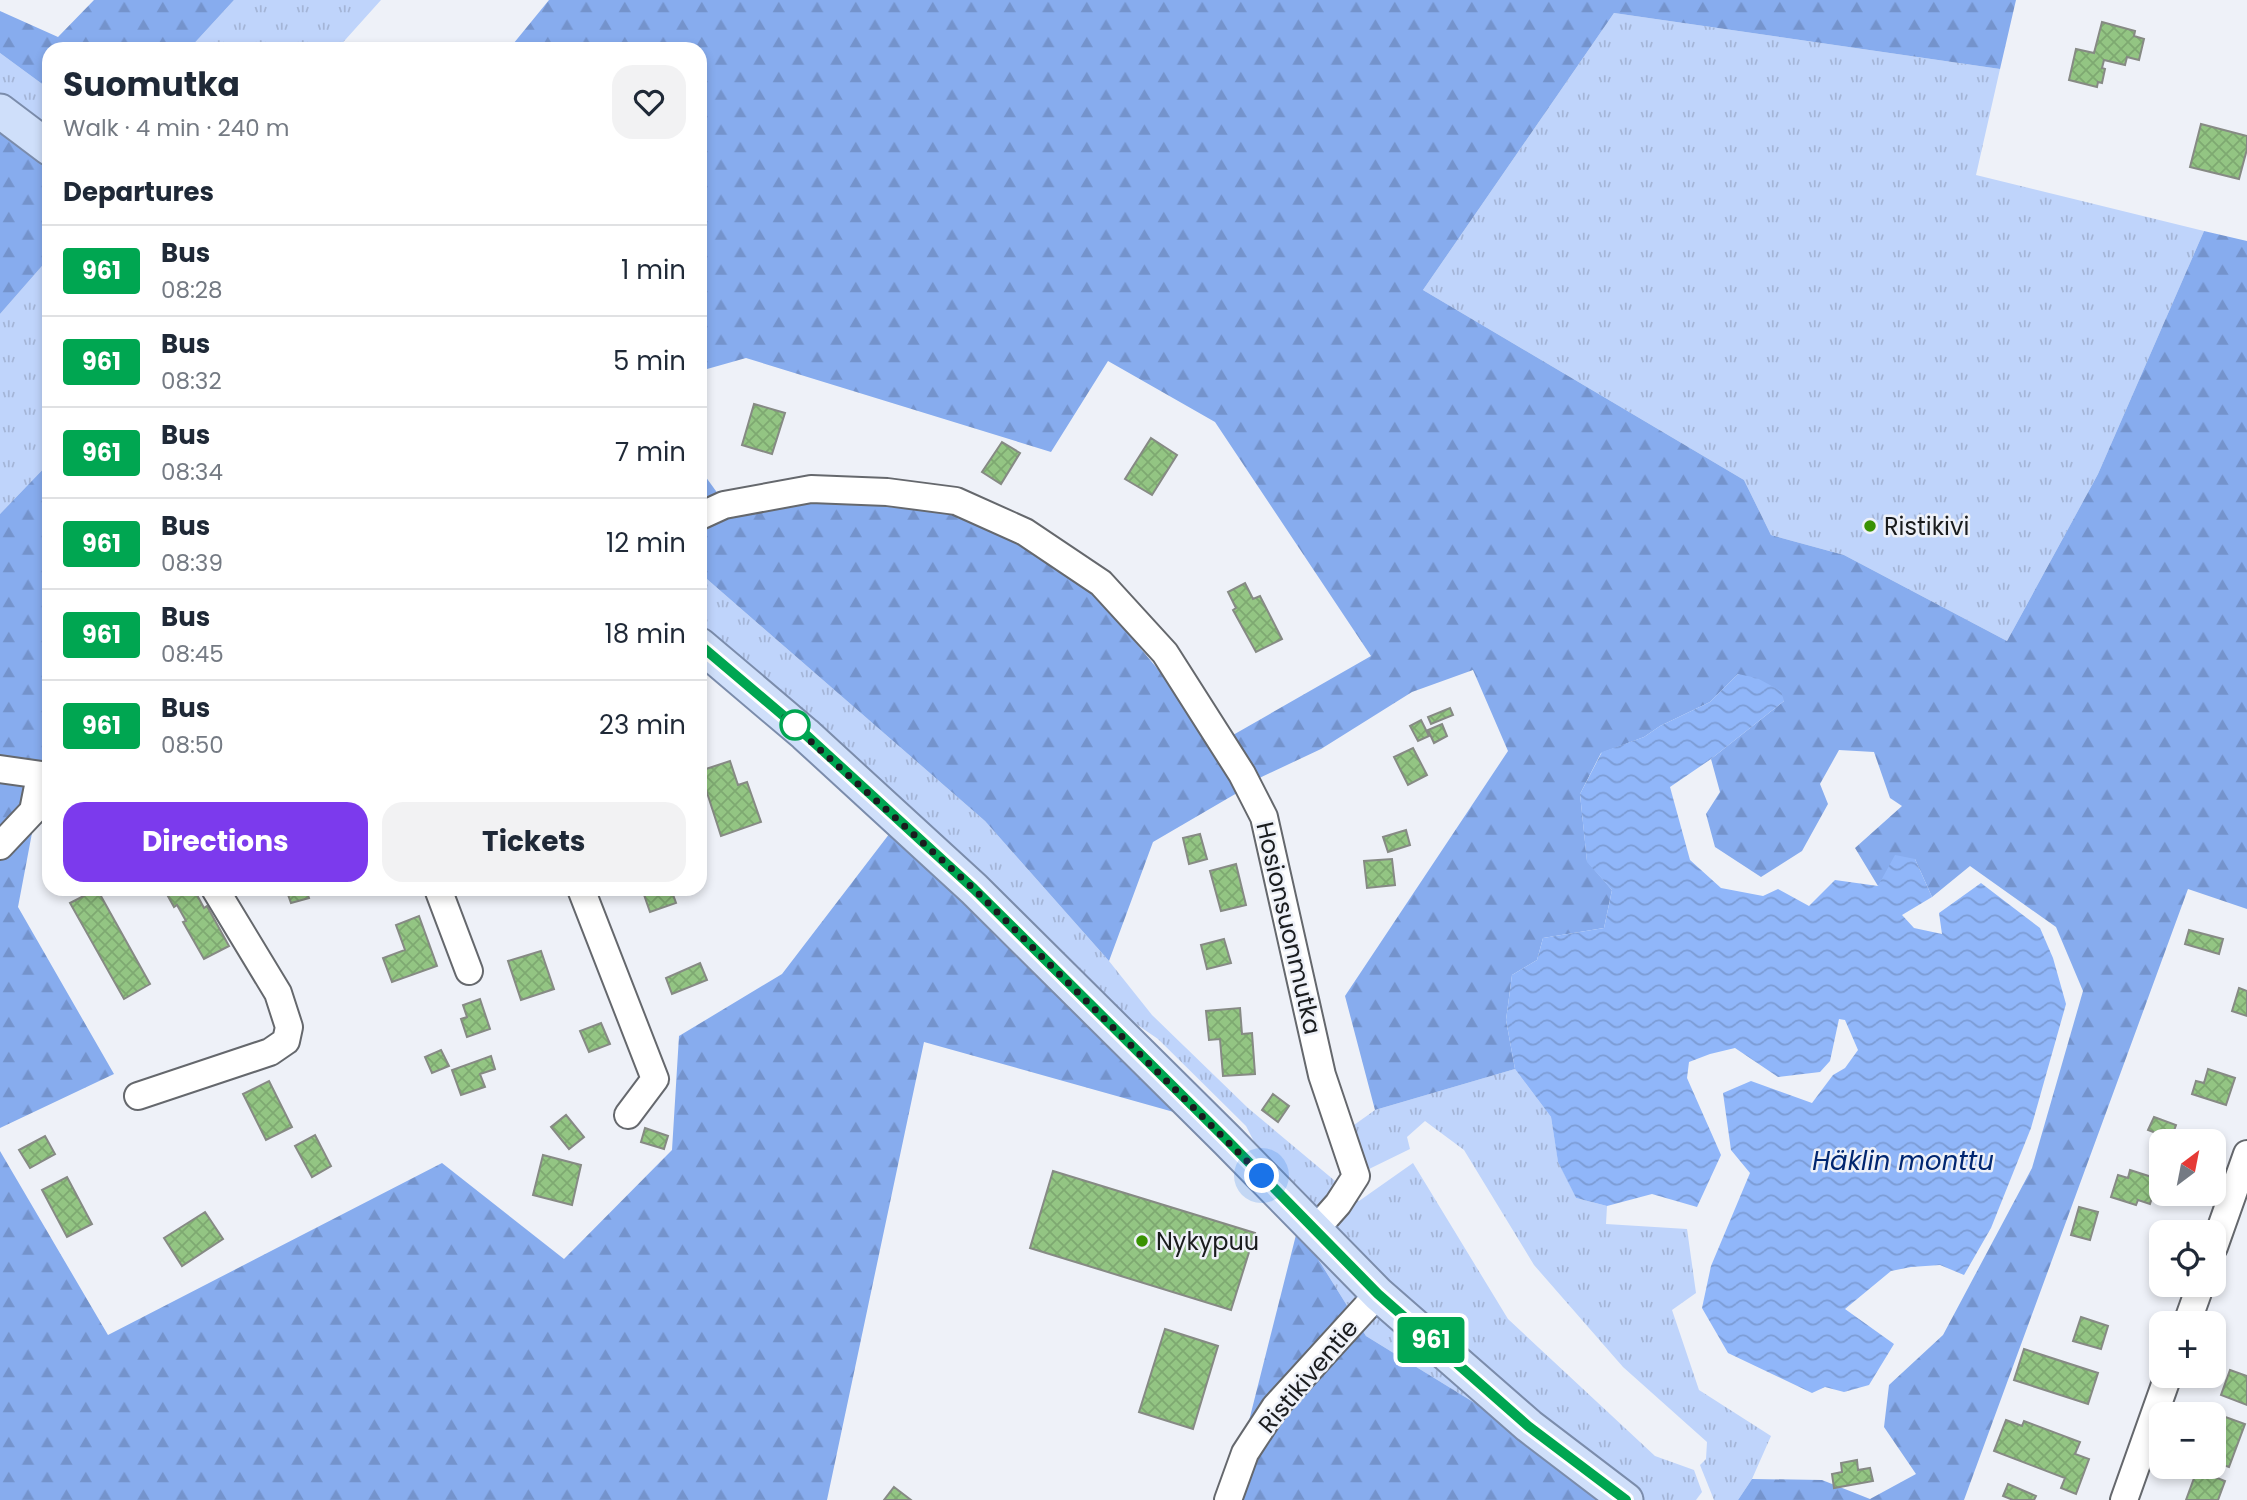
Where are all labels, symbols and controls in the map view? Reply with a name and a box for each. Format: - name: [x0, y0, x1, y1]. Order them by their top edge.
- text: Suomutka: [63, 61, 240, 108]
- button: heart: [612, 65, 686, 139]
- text: Walk · 4 min · 240 m: [63, 112, 289, 144]
- text: Departures: [63, 174, 214, 210]
- text: Bus: [161, 235, 210, 271]
- text: 1 min: [621, 252, 686, 288]
- text: 961: [82, 254, 121, 287]
- text: 08:28: [161, 274, 223, 306]
- text: Bus: [161, 326, 210, 362]
- text: 5 min: [613, 343, 686, 379]
- text: 961: [82, 345, 121, 378]
- text: 08:32: [161, 365, 222, 397]
- text: Bus: [161, 417, 210, 453]
- text: 7 min: [615, 434, 686, 470]
- text: 961: [82, 436, 121, 469]
- text: 08:34: [161, 456, 223, 488]
- text: Bus: [161, 508, 210, 544]
- place label: Ristikivi: [1884, 510, 1969, 543]
- marker: Ristikivi: [1862, 518, 1878, 534]
- text: 12 min: [606, 525, 686, 561]
- text: 961: [82, 527, 121, 560]
- text: 08:39: [161, 547, 223, 579]
- text: Bus: [161, 599, 210, 635]
- text: 18 min: [605, 616, 686, 652]
- text: 961: [82, 618, 121, 651]
- text: 08:45: [161, 638, 224, 670]
- text: Bus: [161, 690, 210, 726]
- text: 23 min: [599, 707, 686, 743]
- text: 961: [82, 709, 121, 742]
- unlabelled marker: [780, 710, 810, 740]
- text: 08:50: [161, 729, 224, 761]
- button: Directions: [63, 802, 368, 882]
- button: Tickets: [382, 802, 686, 882]
- street label: Hosionsuonmutka: [1248, 819, 1330, 1037]
- north arrow: [2149, 1129, 2226, 1206]
- map controls: [2149, 1129, 2226, 1479]
- water label: Häklin monttu: [1812, 1143, 1994, 1179]
- your location: [1244, 1158, 1279, 1193]
- button: locate: [2149, 1220, 2226, 1297]
- place label: Nykypuu: [1156, 1225, 1259, 1258]
- marker: Nykypuu: [1134, 1233, 1150, 1249]
- button: +: [2149, 1311, 2226, 1388]
- street label: Ristikiventie: [1251, 1312, 1365, 1440]
- line badge: 961: [1391, 1317, 1471, 1363]
- text: 961: [1411, 1323, 1451, 1356]
- button: −: [2149, 1402, 2226, 1479]

